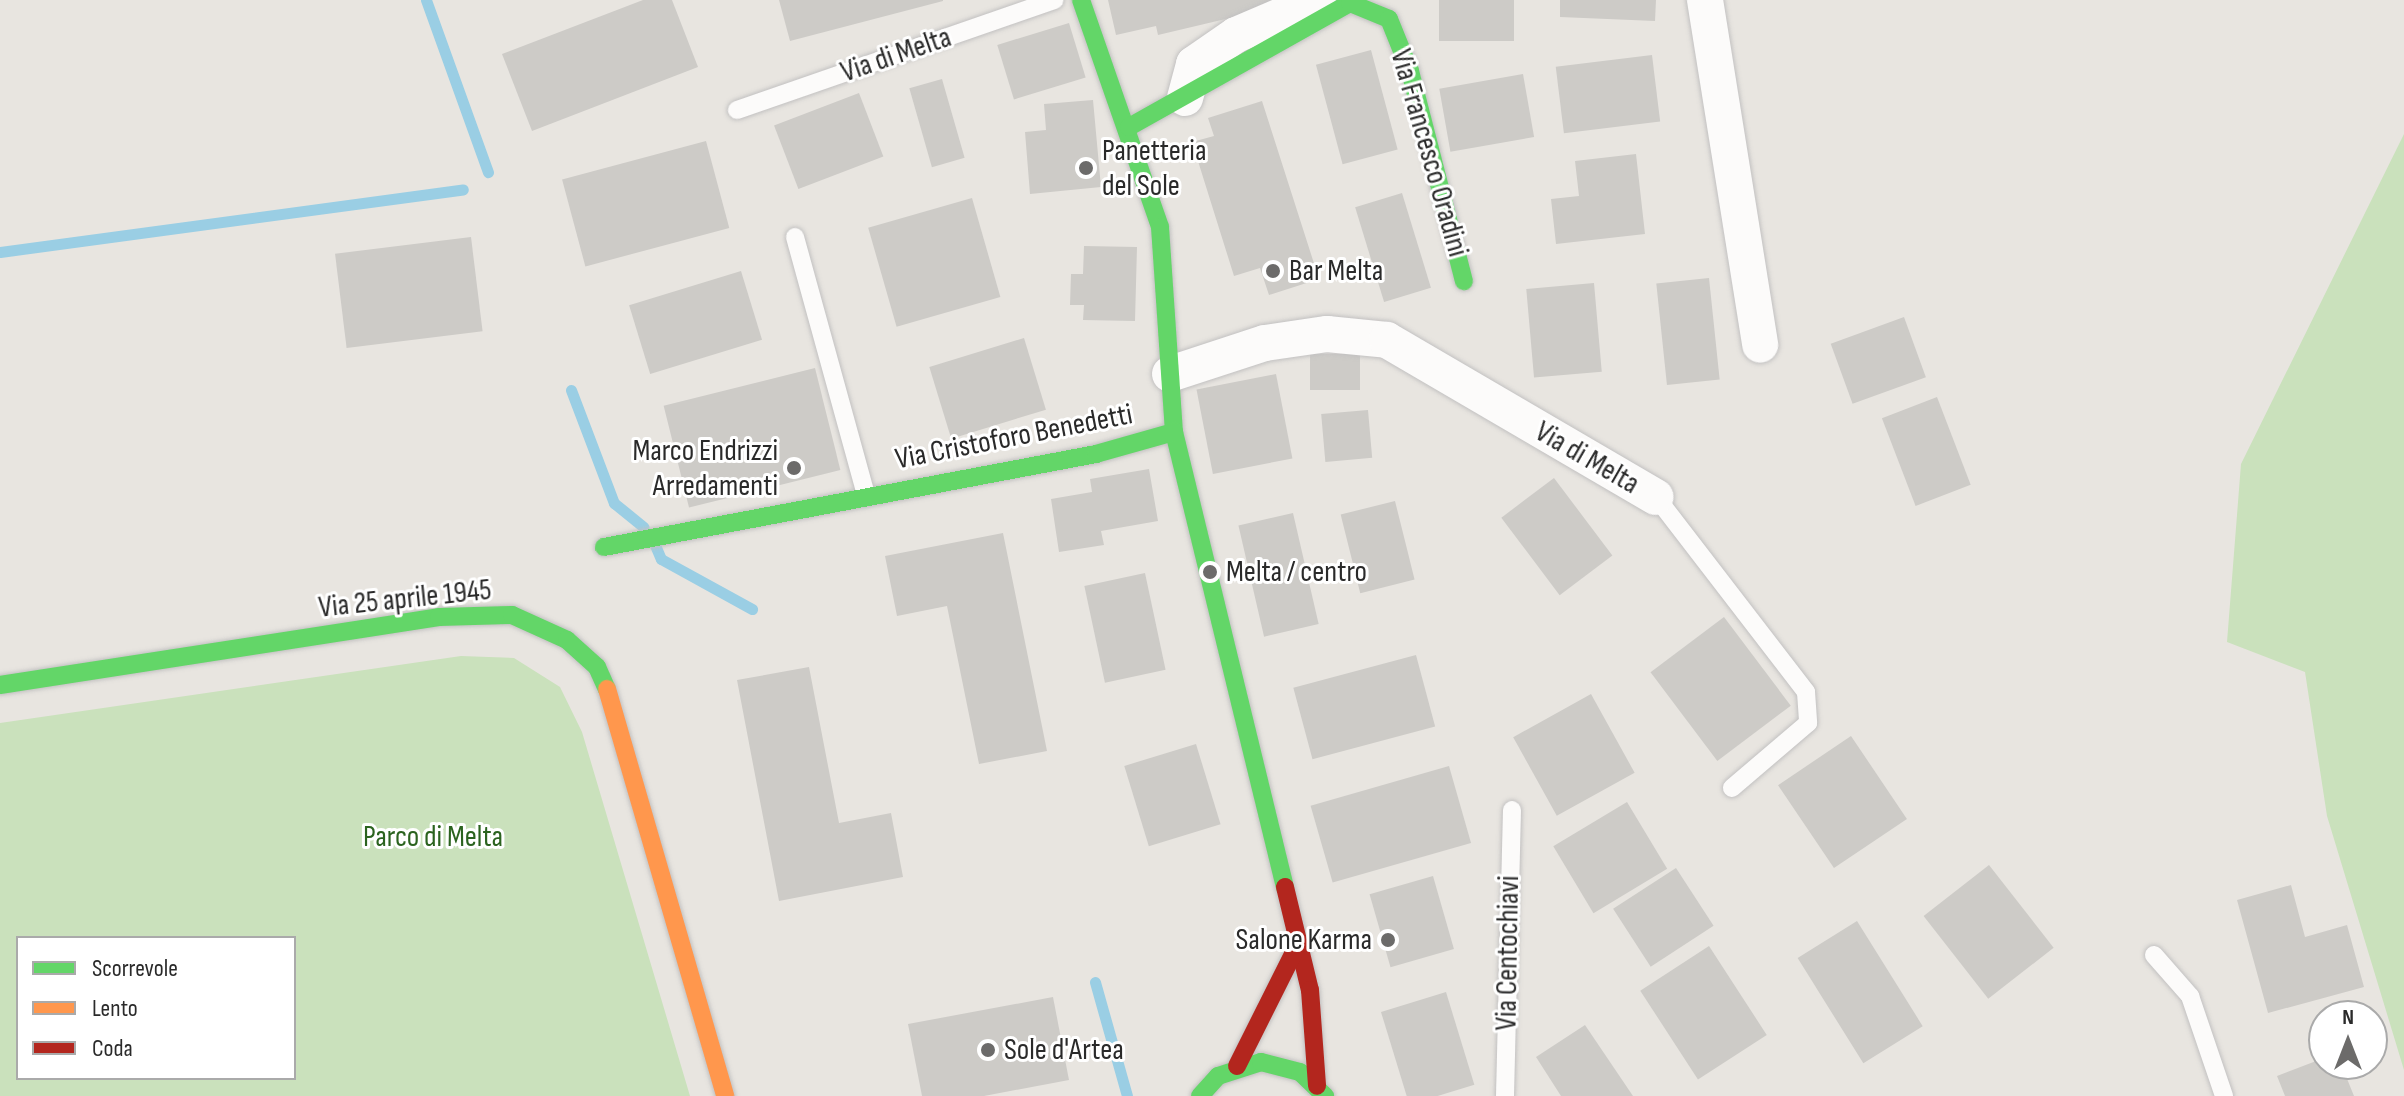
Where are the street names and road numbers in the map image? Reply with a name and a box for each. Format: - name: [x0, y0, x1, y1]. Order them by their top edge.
- street label: Via di Melta: [836, 19, 956, 91]
- street label: Via Francesco Oradini: [1382, 45, 1476, 261]
- street label: Via Cristoforo Benedetti: [893, 396, 1135, 478]
- street label: Via di Melta: [1529, 414, 1645, 502]
- street label: Via 25 aprile 1945: [317, 572, 493, 626]
- street label: Via Centochiavi: [1489, 875, 1527, 1031]

